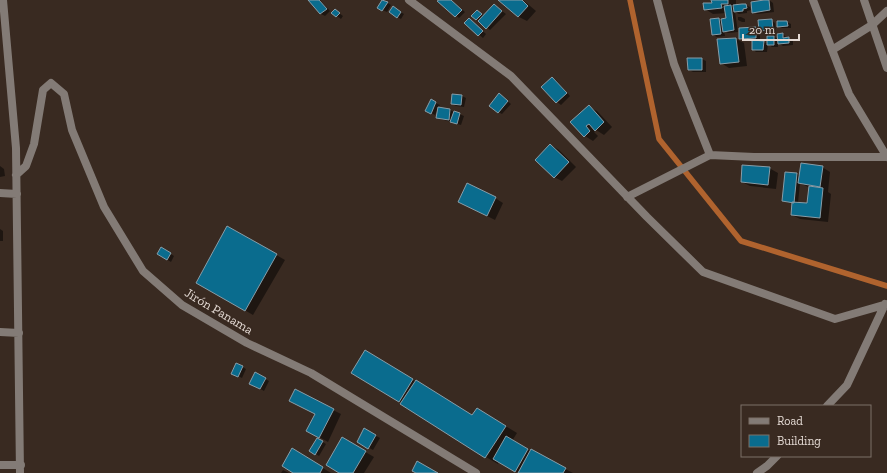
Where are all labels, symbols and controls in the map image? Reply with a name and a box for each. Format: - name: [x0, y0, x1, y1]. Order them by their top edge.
- scale bar: [743, 16, 799, 42]
- text: 20 m: [749, 23, 776, 37]
- street label: Jirón Panama: [182, 285, 256, 338]
- legend: [741, 405, 871, 457]
- text: Road: [777, 414, 803, 428]
- text: Building: [777, 434, 821, 448]

